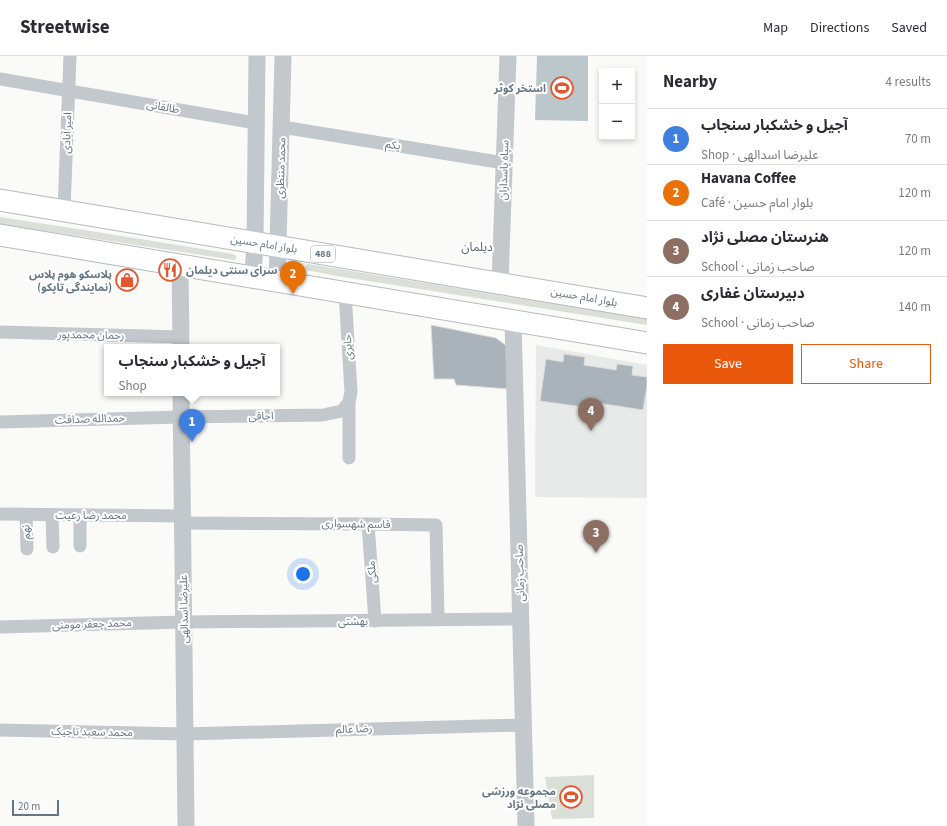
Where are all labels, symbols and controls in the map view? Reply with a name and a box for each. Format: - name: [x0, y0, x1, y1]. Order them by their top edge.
- text: Streetwise: [20, 14, 110, 41]
- text: Map: [763, 18, 788, 38]
- text: Directions: [810, 18, 869, 38]
- text: Saved: [891, 18, 927, 38]
- map controls: [599, 68, 635, 140]
- button: +: [599, 68, 635, 104]
- text: Nearby: [663, 70, 717, 94]
- text: 4 results: [886, 73, 931, 91]
- sports icon: استخر کوثر: [549, 75, 575, 101]
- place label: استخر کوثر: [493, 81, 546, 96]
- street label: طالقانی: [145, 97, 181, 117]
- button: −: [599, 104, 635, 140]
- street label: امیر آبادی: [59, 112, 75, 154]
- text: آجیل و خشکبار سنجاب: [701, 115, 848, 136]
- text: 1: [673, 130, 679, 148]
- text: 70 m: [905, 130, 931, 148]
- street label: یکم: [384, 136, 402, 155]
- street label: محمد منتظری: [272, 137, 290, 199]
- street label: سپاه پاسداران: [495, 139, 513, 200]
- text: Shop · علیرضا اسدالهی: [701, 146, 819, 164]
- text: Havana Coffee: [701, 168, 796, 189]
- text: 2: [673, 184, 679, 202]
- text: 120 m: [898, 184, 931, 202]
- text: Café · بلوار امام حسین: [701, 194, 813, 212]
- text: هنرستان مصلی نژاد: [701, 227, 829, 248]
- street label: بلوار امام حسین: [230, 231, 298, 257]
- district label: دیلمان: [461, 239, 493, 256]
- text: 3: [673, 242, 679, 260]
- text: 120 m: [898, 242, 931, 260]
- road number: 488: [311, 246, 335, 262]
- restaurant icon: سرای سنتی دیلمان: [157, 257, 183, 283]
- text: School · صاحب زمانی: [701, 258, 815, 276]
- pin: 2: [280, 261, 306, 294]
- place label: سرای سنتی دیلمان: [186, 263, 277, 278]
- place label: پلاسکو هوم پلاس (نمایندگی تاپکو): [29, 267, 112, 295]
- shop icon: پلاسکو هوم پلاس (نمایندگی تاپکو): [114, 267, 140, 293]
- text: دبیرستان غفاری: [701, 283, 805, 304]
- street label: بلوار امام حسین: [550, 284, 619, 310]
- text: 4: [673, 298, 679, 316]
- text: 140 m: [898, 298, 931, 316]
- text: School · صاحب زمانی: [701, 314, 815, 332]
- street label: رحمان محمدپور: [56, 327, 125, 343]
- street label: حایری: [340, 333, 356, 360]
- popup: [104, 344, 280, 396]
- button: Save: [663, 344, 793, 384]
- button: Share: [801, 344, 931, 384]
- text: آجیل و خشکبار سنجاب: [119, 351, 265, 372]
- text: Shop: [119, 377, 147, 395]
- pin: 4: [578, 398, 604, 431]
- street label: اجاقی: [248, 408, 274, 424]
- pin: 1: [179, 409, 205, 442]
- street label: حمدالله صداقت: [55, 410, 126, 428]
- street label: محمد رضا رعیت: [55, 508, 127, 523]
- street label: قاسم شهسواری: [321, 516, 391, 533]
- pin: 3: [583, 520, 609, 553]
- street label: نهم: [18, 524, 35, 540]
- street label: صاحب زمانی: [511, 544, 528, 602]
- street label: ملکی: [364, 560, 380, 584]
- your location: [293, 564, 313, 584]
- street label: علیرضا اسدالهی: [176, 574, 192, 643]
- street label: بهشتی: [338, 614, 368, 629]
- street label: محمد جعفر مومنی: [52, 615, 132, 633]
- street label: رضا عالم: [335, 721, 373, 738]
- street label: محمد سعید تاجیک: [51, 724, 133, 740]
- place label: مجموعه ورزشی مصلی نژاد: [482, 784, 556, 812]
- sports icon: مجموعه ورزشی مصلی نژاد: [558, 784, 584, 810]
- scale bar: [12, 798, 59, 817]
- text: 20 m: [18, 799, 40, 814]

